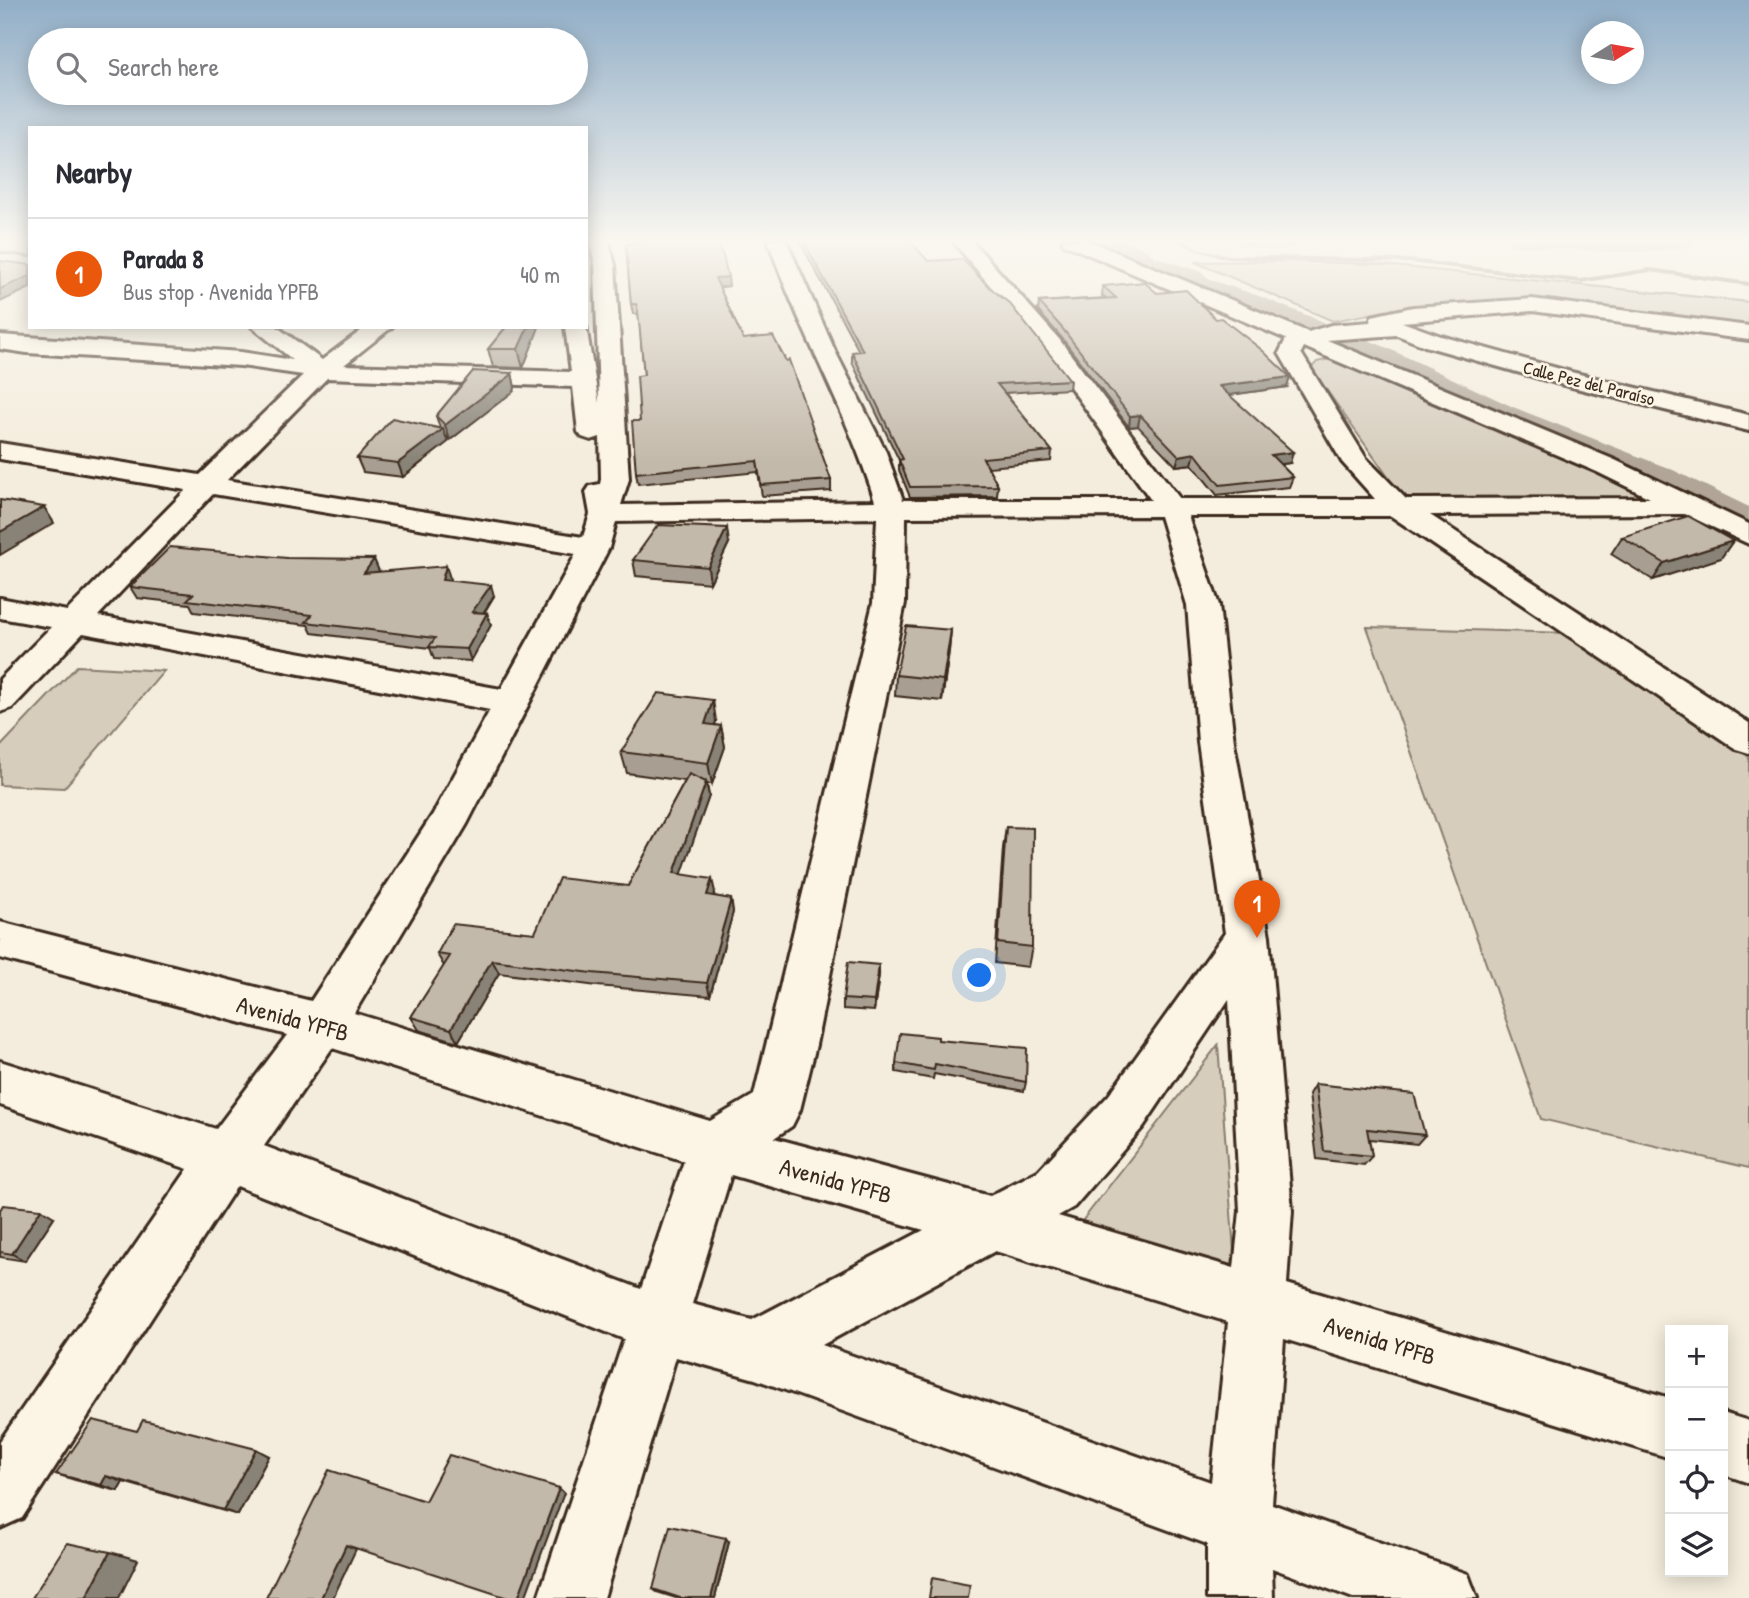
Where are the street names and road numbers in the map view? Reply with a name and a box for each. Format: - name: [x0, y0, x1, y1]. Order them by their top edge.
- street label: Calle Pez del Paraíso: [1521, 355, 1657, 411]
- street label: Avenida YPFB: [233, 988, 353, 1048]
- street label: Avenida YPFB: [776, 1150, 896, 1210]
- street label: Avenida YPFB: [1320, 1308, 1440, 1372]

